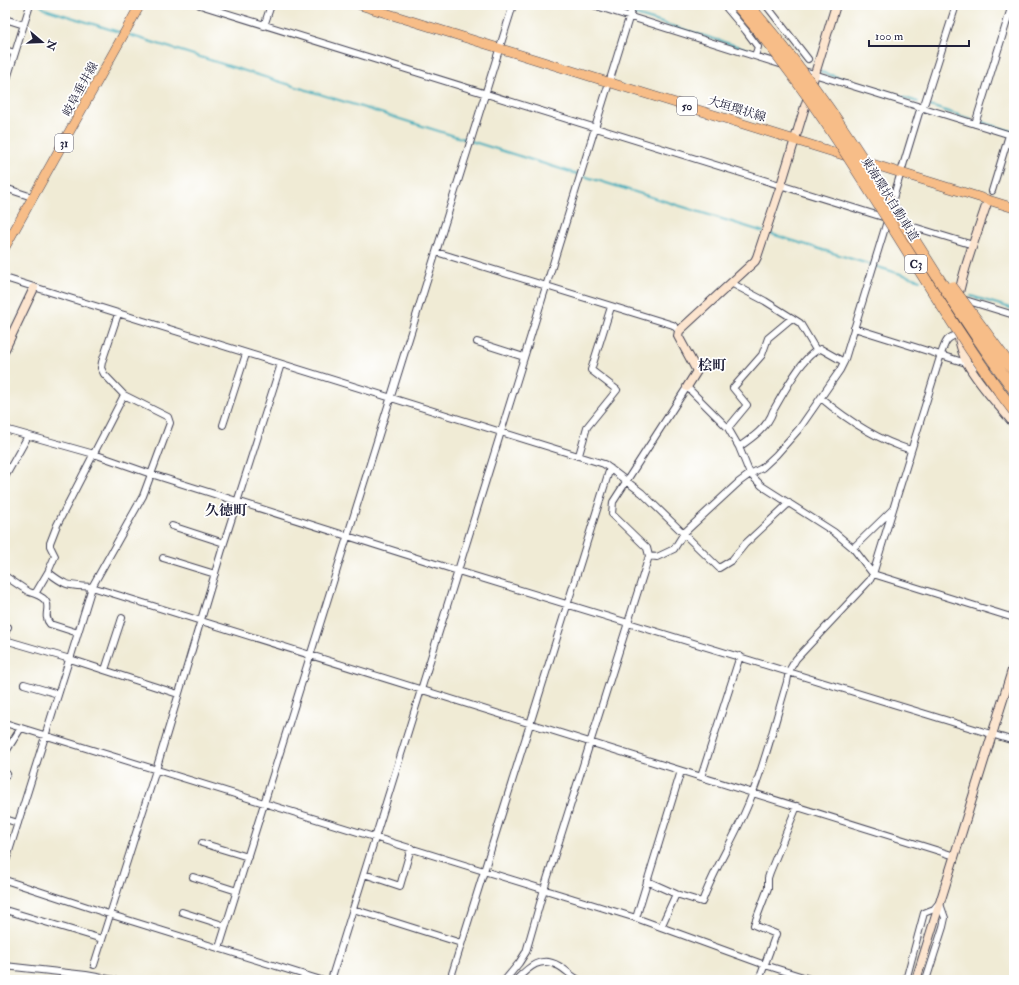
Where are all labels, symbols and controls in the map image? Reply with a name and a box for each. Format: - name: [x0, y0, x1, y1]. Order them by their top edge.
- north arrow: [22, 22, 62, 62]
- scale bar: [869, 22, 969, 48]
- text: 100 m: [875, 29, 904, 44]
- text: N: [43, 37, 59, 53]
- street label: 岐阜垂井線: [59, 59, 102, 119]
- street label: 大垣環状線: [706, 94, 768, 125]
- road number: 50: [677, 97, 697, 115]
- road number: 31: [55, 134, 73, 152]
- street label: 東海環状自動車道: [858, 155, 921, 244]
- road number: C3: [905, 255, 927, 273]
- district label: 桧町: [698, 357, 727, 374]
- district label: 久徳町: [205, 502, 248, 519]

